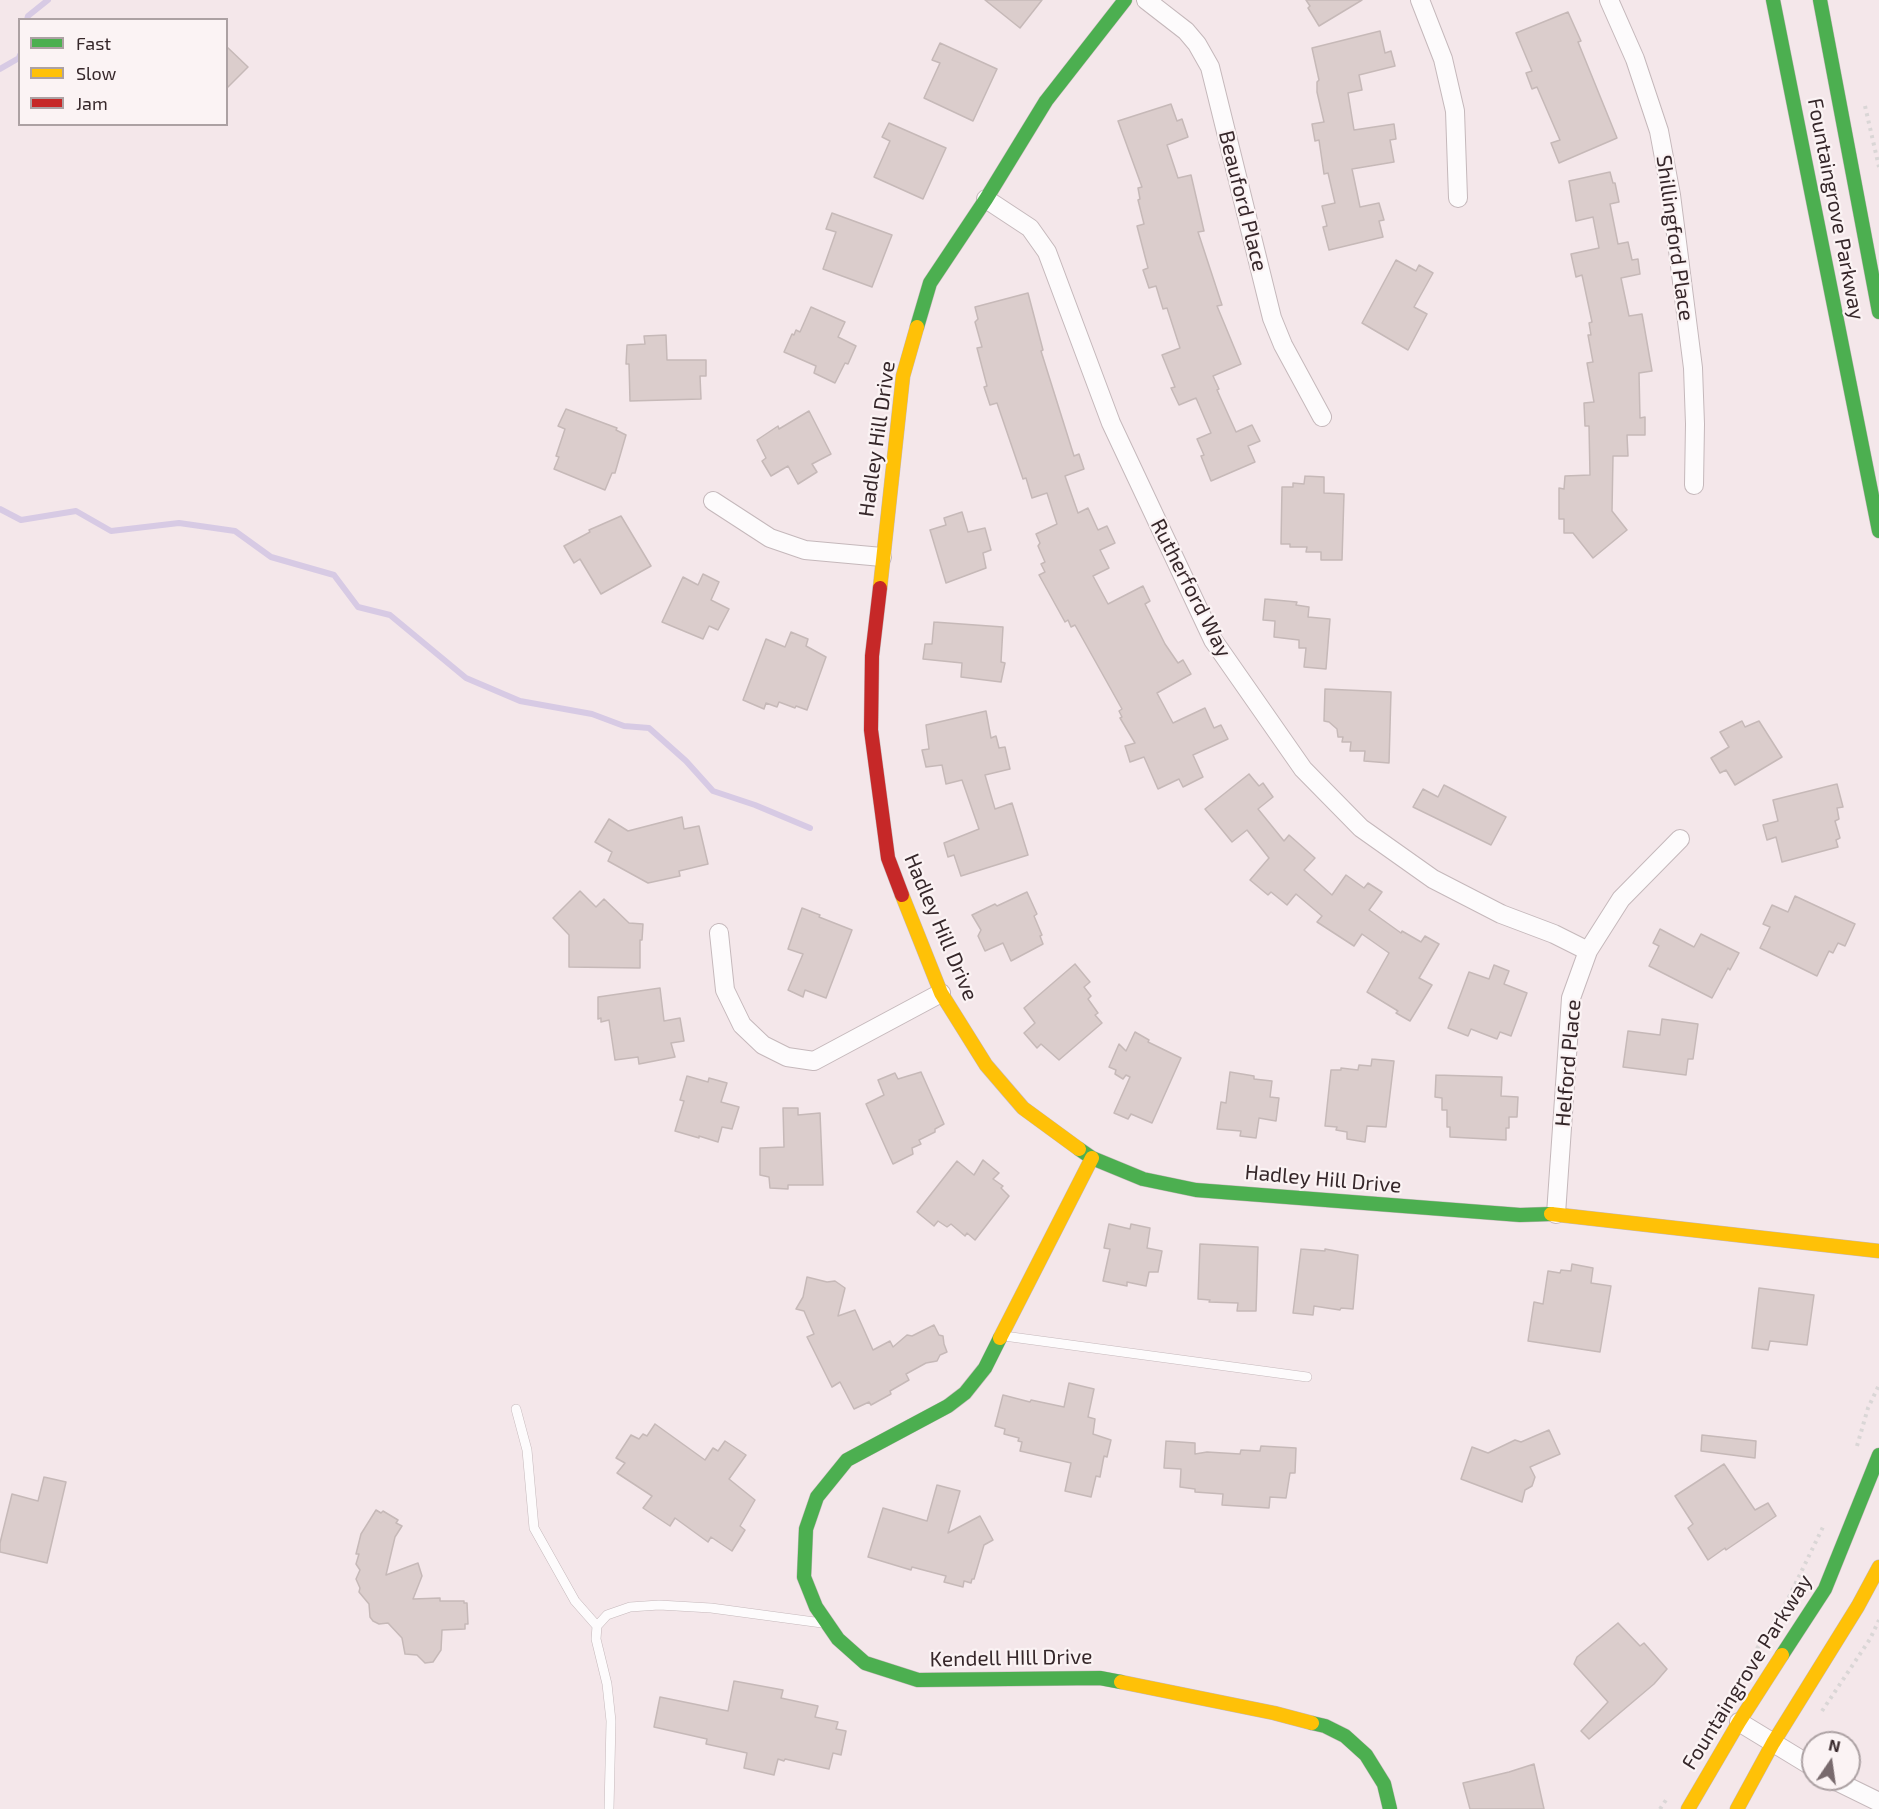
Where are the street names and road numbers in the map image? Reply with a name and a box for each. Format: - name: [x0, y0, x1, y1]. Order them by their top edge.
- street label: Fountaingrove Parkway: [1802, 96, 1870, 322]
- street label: Beauford Place: [1213, 128, 1273, 274]
- street label: Shillingford Place: [1651, 154, 1699, 322]
- street label: Hadley Hill Drive: [854, 359, 900, 519]
- street label: Rutherford Way: [1145, 515, 1237, 661]
- street label: Hadley Hill Drive: [899, 850, 983, 1004]
- street label: Helford Place: [1550, 998, 1586, 1128]
- street label: Hadley Hill Drive: [1244, 1160, 1402, 1198]
- street label: Fountaingrove Parkway: [1677, 1570, 1817, 1774]
- street label: Kendell HIll Drive: [929, 1644, 1093, 1672]

